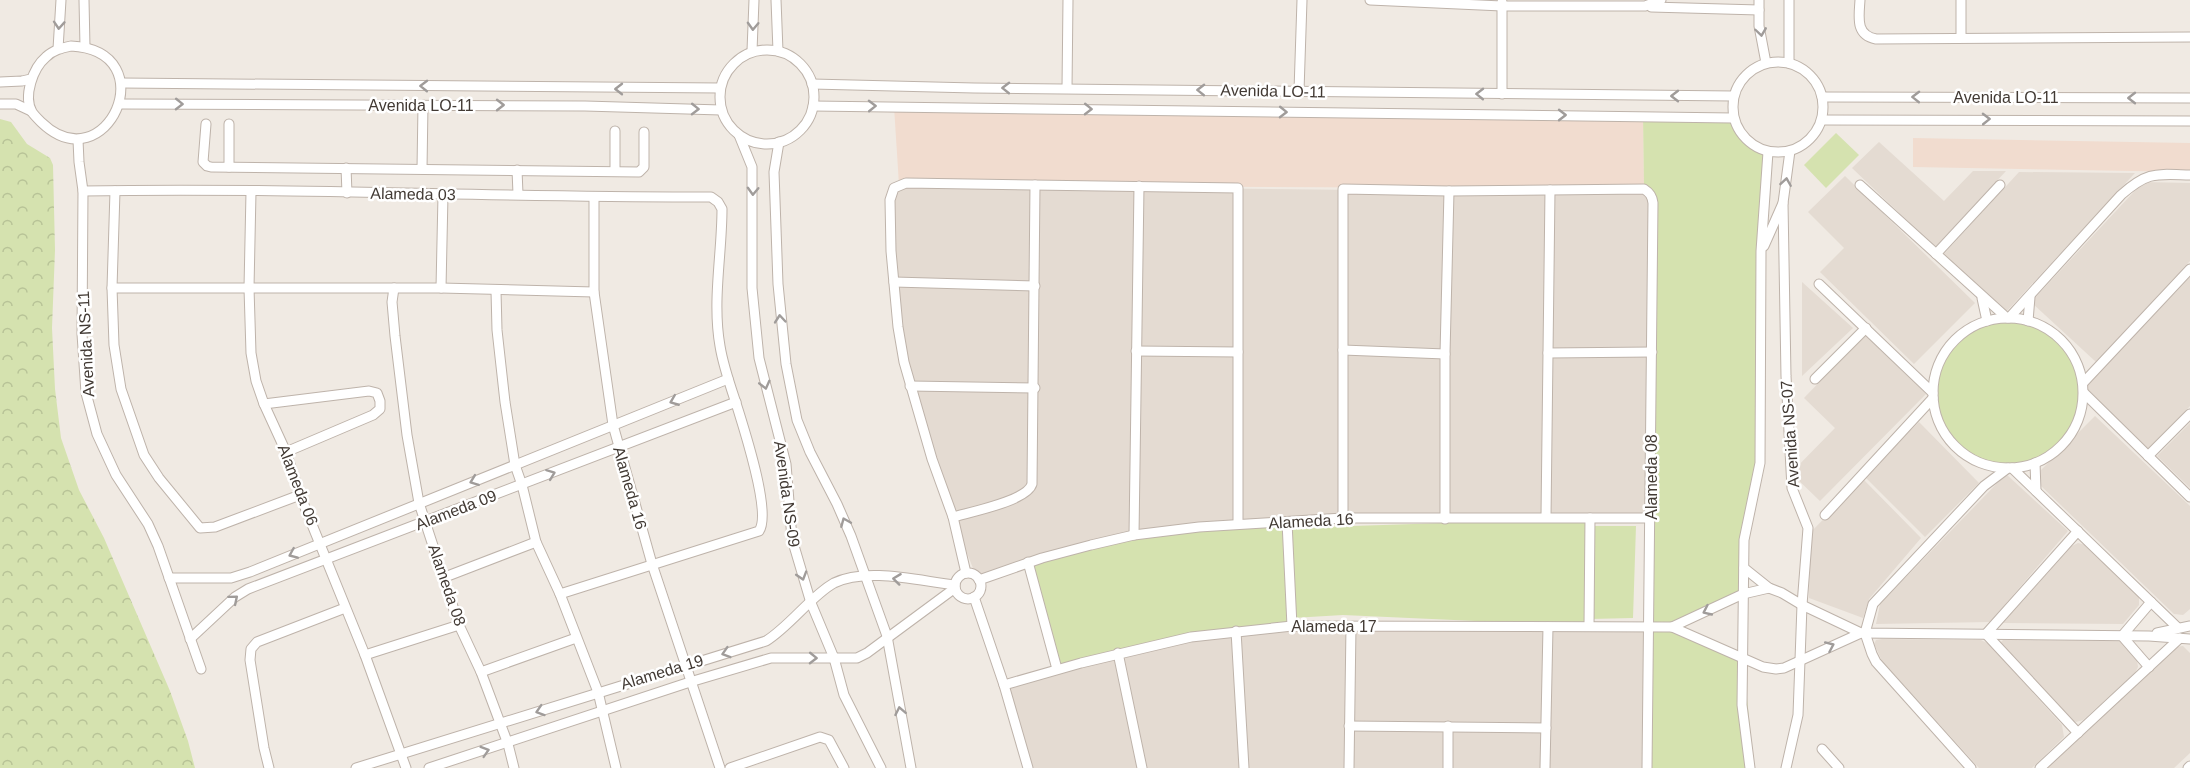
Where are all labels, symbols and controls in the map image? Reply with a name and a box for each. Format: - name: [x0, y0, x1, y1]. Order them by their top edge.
- one-way arrow: [53, 20, 66, 29]
- one-way arrow: [746, 21, 759, 30]
- one-way arrow: [1754, 27, 1766, 36]
- one-way arrow: [420, 80, 429, 92]
- one-way arrow: [1001, 82, 1010, 94]
- street label: Avenida LO-11: [1220, 82, 1326, 100]
- one-way arrow: [615, 83, 624, 95]
- one-way arrow: [1196, 84, 1205, 96]
- one-way arrow: [1475, 88, 1484, 100]
- street label: Avenida LO-11: [1953, 89, 2059, 106]
- one-way arrow: [1670, 90, 1679, 102]
- one-way arrow: [1911, 91, 1920, 103]
- one-way arrow: [2127, 92, 2136, 104]
- one-way arrow: [174, 97, 183, 110]
- street label: Avenida LO-11: [368, 97, 474, 114]
- one-way arrow: [495, 99, 504, 112]
- one-way arrow: [867, 100, 876, 112]
- one-way arrow: [690, 103, 699, 115]
- one-way arrow: [1083, 103, 1092, 115]
- one-way arrow: [1278, 106, 1287, 118]
- one-way arrow: [1557, 109, 1566, 121]
- one-way arrow: [1982, 113, 1991, 126]
- one-way arrow: [1779, 177, 1791, 187]
- street label: Alameda 03: [370, 185, 456, 203]
- one-way arrow: [746, 187, 759, 196]
- street label: Avenida NS-11: [75, 290, 97, 397]
- one-way arrow: [774, 314, 787, 323]
- one-way arrow: [758, 380, 771, 390]
- street label: Avenida NS-07: [1778, 380, 1802, 488]
- one-way arrow: [669, 393, 680, 406]
- street label: Alameda 08: [1643, 434, 1660, 520]
- street label: Avenida NS-09: [771, 440, 803, 548]
- street label: Alameda 06: [275, 442, 321, 528]
- street label: Alameda 16: [610, 445, 650, 531]
- one-way arrow: [545, 468, 556, 481]
- one-way arrow: [469, 474, 479, 487]
- street label: Alameda 09: [413, 487, 499, 533]
- street label: Alameda 16: [1268, 510, 1354, 532]
- one-way arrow: [840, 518, 852, 529]
- street label: Alameda 08: [425, 542, 469, 628]
- one-way arrow: [288, 547, 299, 559]
- one-way arrow: [795, 570, 807, 581]
- one-way arrow: [892, 573, 901, 585]
- one-way arrow: [227, 596, 238, 607]
- one-way arrow: [1703, 603, 1714, 615]
- street label: Alameda 17: [1291, 618, 1377, 635]
- one-way arrow: [1824, 642, 1835, 654]
- one-way arrow: [721, 646, 732, 658]
- street label: Alameda 19: [619, 651, 705, 693]
- one-way arrow: [808, 652, 817, 664]
- one-way arrow: [535, 704, 546, 716]
- one-way arrow: [894, 706, 907, 716]
- one-way arrow: [479, 745, 490, 758]

